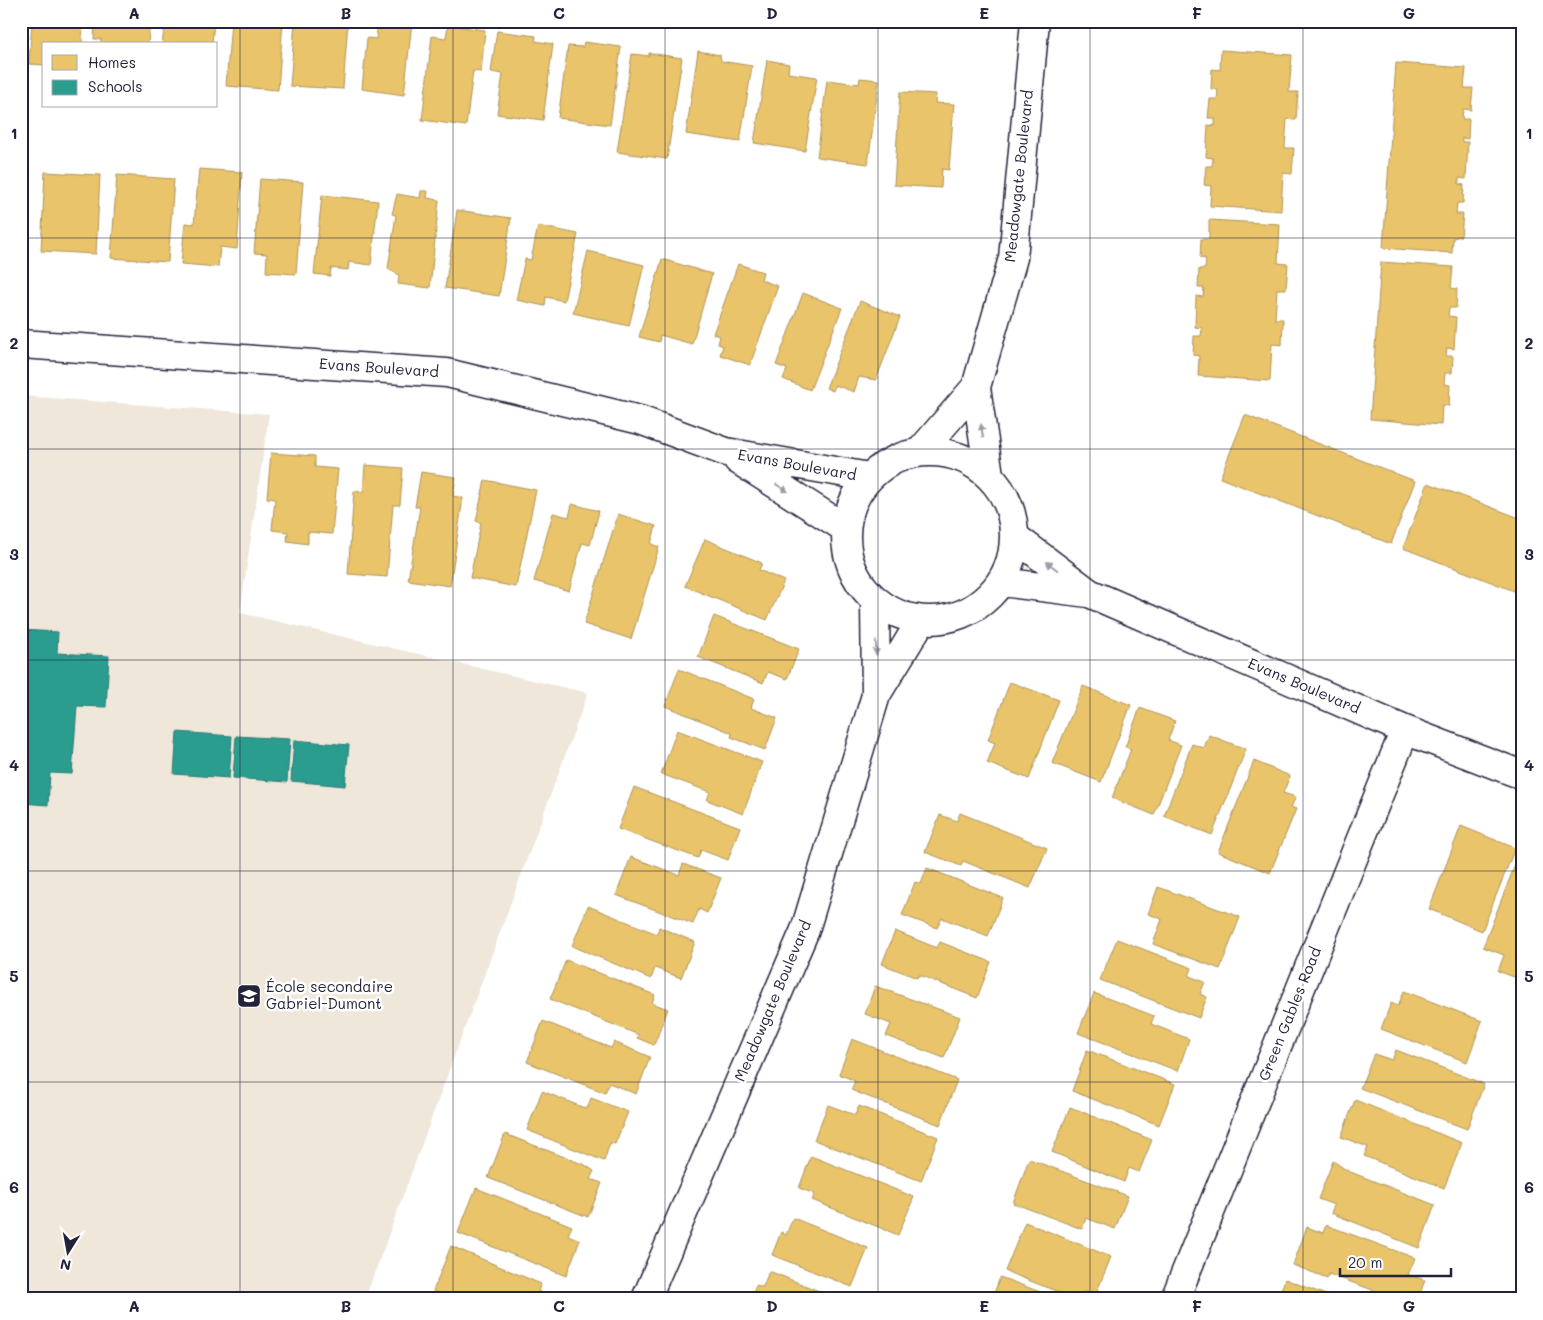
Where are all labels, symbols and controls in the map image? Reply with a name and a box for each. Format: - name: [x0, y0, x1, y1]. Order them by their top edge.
- text: A: [128, 2, 140, 23]
- text: B: [341, 2, 351, 23]
- text: C: [553, 2, 565, 23]
- text: D: [766, 2, 778, 23]
- text: E: [979, 2, 989, 23]
- text: F: [1192, 2, 1202, 23]
- text: G: [1403, 2, 1415, 23]
- legend: [42, 42, 218, 108]
- text: Homes: [88, 52, 136, 72]
- text: Schools: [88, 76, 143, 96]
- street label: Meadowgate Boulevard: [999, 89, 1037, 263]
- text: 1: [10, 122, 18, 143]
- text: 1: [1525, 122, 1533, 143]
- text: 2: [10, 332, 19, 353]
- text: 2: [1525, 332, 1534, 353]
- street label: Evans Boulevard: [318, 353, 440, 381]
- one-way arrow: [978, 422, 986, 438]
- street label: Evans Boulevard: [736, 444, 858, 484]
- one-way arrow: [775, 483, 788, 492]
- text: 3: [9, 543, 19, 564]
- text: 3: [1524, 543, 1534, 564]
- one-way arrow: [1045, 561, 1059, 571]
- one-way arrow: [872, 640, 880, 656]
- street label: Evans Boulevard: [1245, 652, 1364, 718]
- text: 4: [9, 754, 19, 775]
- text: 4: [1524, 754, 1534, 775]
- street label: Meadowgate Boulevard: [729, 917, 815, 1084]
- street label: Green Gables Road: [1253, 944, 1325, 1084]
- text: 5: [9, 965, 19, 986]
- text: 5: [1524, 965, 1534, 986]
- place label: École secondaire Gabriel-Dumont: [266, 976, 393, 1013]
- school or university icon: École secondaire Gabriel-Dumont: [236, 983, 262, 1009]
- text: 6: [9, 1176, 19, 1197]
- text: 6: [1524, 1176, 1534, 1197]
- north arrow: [42, 1228, 92, 1278]
- scale bar: [1340, 1245, 1452, 1277]
- text: 20 m: [1348, 1252, 1382, 1272]
- text: N: [58, 1255, 72, 1276]
- text: A: [128, 1295, 140, 1316]
- text: B: [341, 1295, 351, 1316]
- text: C: [553, 1295, 565, 1316]
- text: D: [766, 1295, 778, 1316]
- text: E: [979, 1295, 989, 1316]
- text: F: [1192, 1295, 1202, 1316]
- text: G: [1403, 1295, 1415, 1316]

